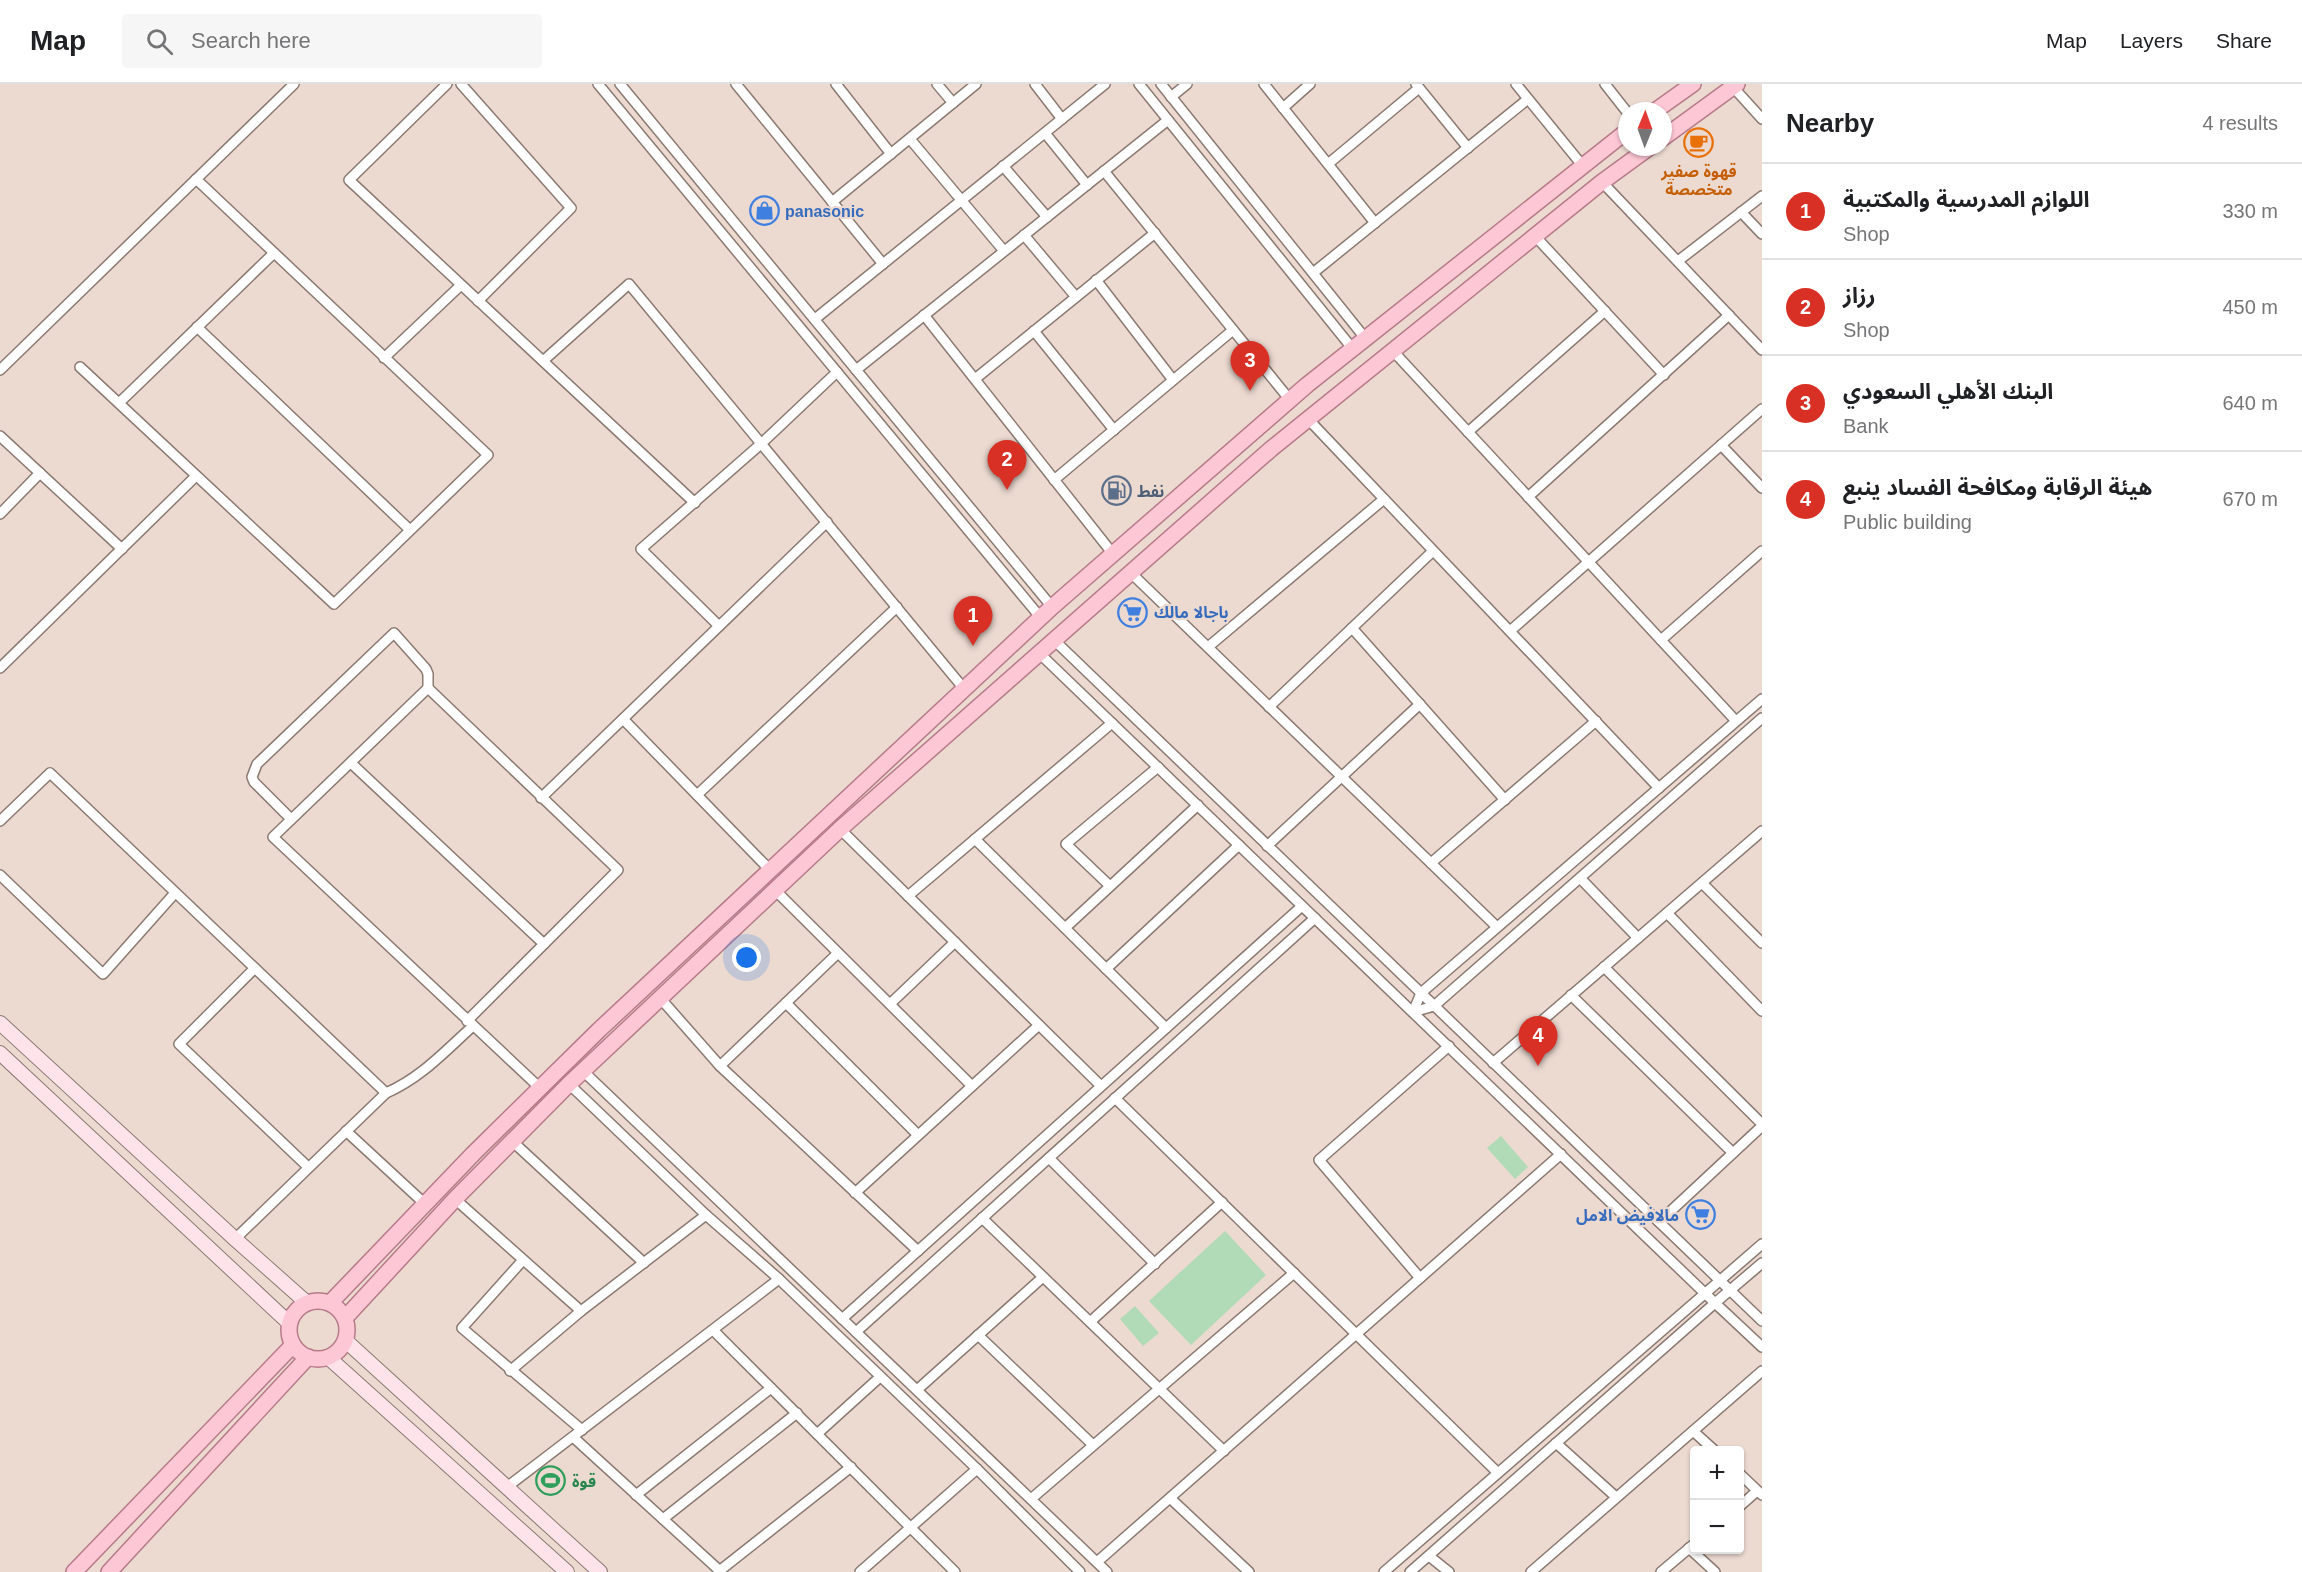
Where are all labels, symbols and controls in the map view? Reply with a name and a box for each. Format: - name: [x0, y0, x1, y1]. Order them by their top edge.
- search box: [122, 14, 542, 68]
- text: Map: [30, 25, 86, 56]
- icon: search: [143, 25, 176, 58]
- text: Search here: [191, 28, 311, 53]
- text: Map: [2046, 29, 2087, 52]
- text: Layers: [2120, 29, 2183, 52]
- text: Share: [2216, 29, 2272, 52]
- north arrow: [1618, 102, 1672, 156]
- text: Nearby: [1786, 108, 1874, 138]
- text: 4 results: [2202, 112, 2278, 134]
- cafe icon: قهوة صفير متخصصة: [1683, 127, 1715, 159]
- place label: قهوة صفير متخصصة: [1660, 162, 1737, 198]
- text: اللوازم المدرسية والمكتبية: [1843, 187, 2089, 212]
- shop icon: panasonic: [748, 195, 780, 227]
- text: 1: [1800, 200, 1811, 222]
- text: 330 m: [2222, 200, 2278, 222]
- place label: panasonic: [785, 203, 864, 220]
- text: Shop: [1843, 223, 1890, 245]
- text: رزاز: [1843, 283, 1875, 308]
- text: 2: [1800, 296, 1811, 318]
- text: 450 m: [2222, 296, 2278, 318]
- text: Shop: [1843, 319, 1890, 341]
- pin: 3: [1230, 342, 1270, 391]
- text: البنك الأهلي السعودي: [1843, 379, 2053, 404]
- text: 3: [1800, 392, 1811, 414]
- text: 640 m: [2222, 392, 2278, 414]
- text: Bank: [1843, 415, 1889, 437]
- pin: 2: [988, 440, 1026, 490]
- fuel station icon: نفط: [1100, 475, 1132, 507]
- text: هيئة الرقابة ومكافحة الفساد ينبع: [1843, 475, 2152, 500]
- place label: نفط: [1137, 483, 1164, 500]
- text: 4: [1800, 488, 1811, 510]
- text: 670 m: [2222, 488, 2278, 510]
- text: Public building: [1843, 511, 1972, 533]
- pin: 1: [954, 596, 992, 646]
- supermarket icon: باجالا مالك: [1117, 596, 1149, 628]
- place label: باجالا مالك: [1154, 604, 1229, 622]
- your location: [732, 943, 761, 972]
- pin: 4: [1518, 1016, 1558, 1066]
- supermarket icon: مالافيض الامل: [1684, 1199, 1716, 1231]
- place label: مالافيض الامل: [1576, 1206, 1679, 1225]
- map controls: [1690, 1446, 1744, 1554]
- button: +: [1690, 1446, 1744, 1500]
- sports icon: قوة: [535, 1465, 567, 1497]
- place label: قوة: [572, 1472, 596, 1491]
- button: −: [1690, 1500, 1744, 1554]

